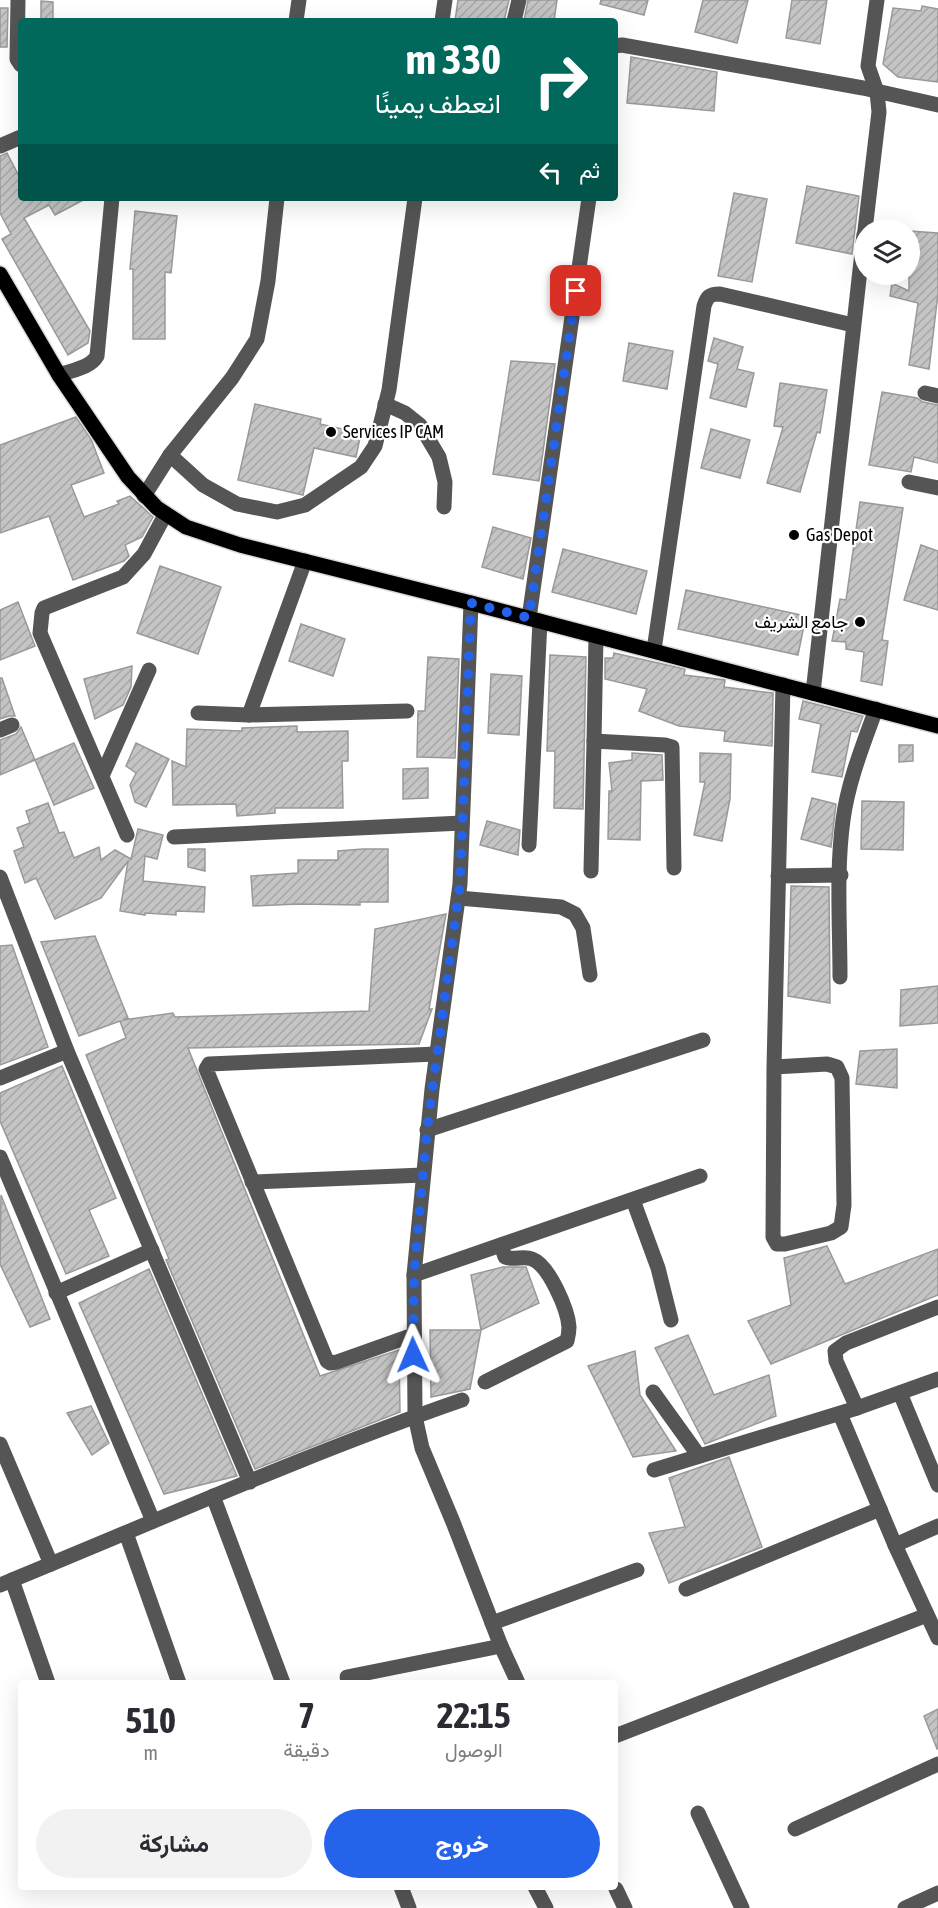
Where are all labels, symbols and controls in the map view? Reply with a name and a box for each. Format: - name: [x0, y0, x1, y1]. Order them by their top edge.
- text: 330 m: [406, 35, 501, 83]
- icon: right: [522, 42, 600, 120]
- text: انعطف يمينًا: [375, 88, 501, 119]
- icon: left: [534, 156, 567, 189]
- text: ثم: [579, 157, 600, 183]
- map controls: [854, 219, 920, 285]
- button: layers: [854, 219, 920, 285]
- pin: [550, 265, 601, 316]
- icon: arrive: [559, 274, 592, 307]
- place label: Services IP CAM: [343, 421, 444, 442]
- marker: Services IP CAM: [324, 425, 338, 439]
- place label: Gas Depot: [806, 524, 873, 545]
- marker: Gas Depot: [787, 528, 801, 542]
- place label: جامع الشريف: [755, 611, 848, 634]
- marker: جامع الشريف: [853, 615, 867, 629]
- position arrow: [381, 1323, 445, 1387]
- text: 7: [298, 1694, 315, 1736]
- text: 22:15: [437, 1694, 511, 1736]
- text: 510: [125, 1699, 176, 1741]
- text: دقيقة: [283, 1738, 330, 1761]
- text: الوصول: [445, 1738, 503, 1761]
- text: m: [143, 1741, 158, 1764]
- button: مشاركة: [36, 1809, 312, 1878]
- button: خروج: [324, 1809, 600, 1878]

